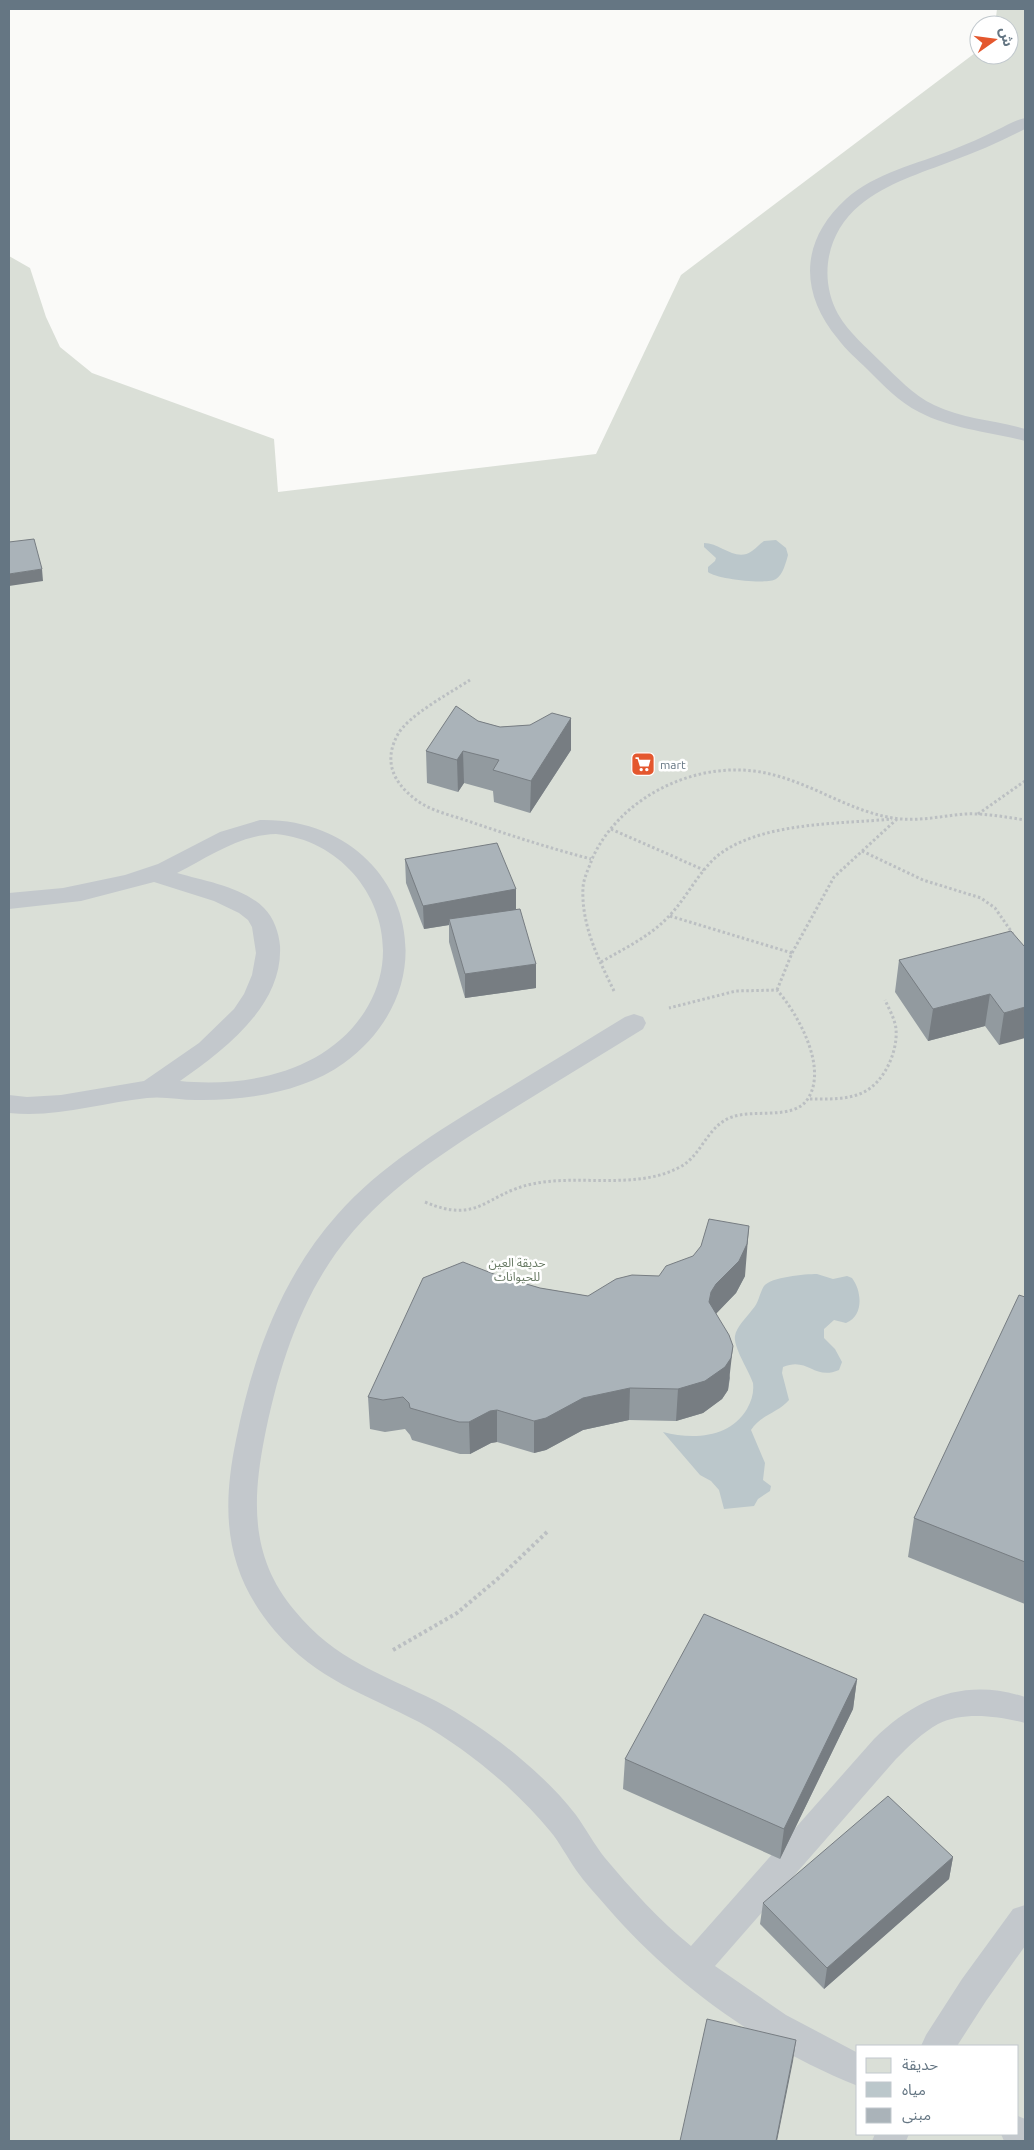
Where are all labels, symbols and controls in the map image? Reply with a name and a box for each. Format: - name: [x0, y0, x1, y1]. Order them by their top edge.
- north arrow: [969, 15, 1019, 65]
- text: ش: [997, 26, 1017, 48]
- supermarket icon: mart: [630, 751, 656, 777]
- place label: mart: [660, 758, 686, 771]
- park label: حديقة العين للحيوانات: [488, 1256, 546, 1284]
- legend: [856, 2045, 1019, 2135]
- text: حديقة: [902, 2056, 938, 2073]
- text: مياه: [902, 2081, 926, 2098]
- text: مبنى: [902, 2106, 931, 2124]

